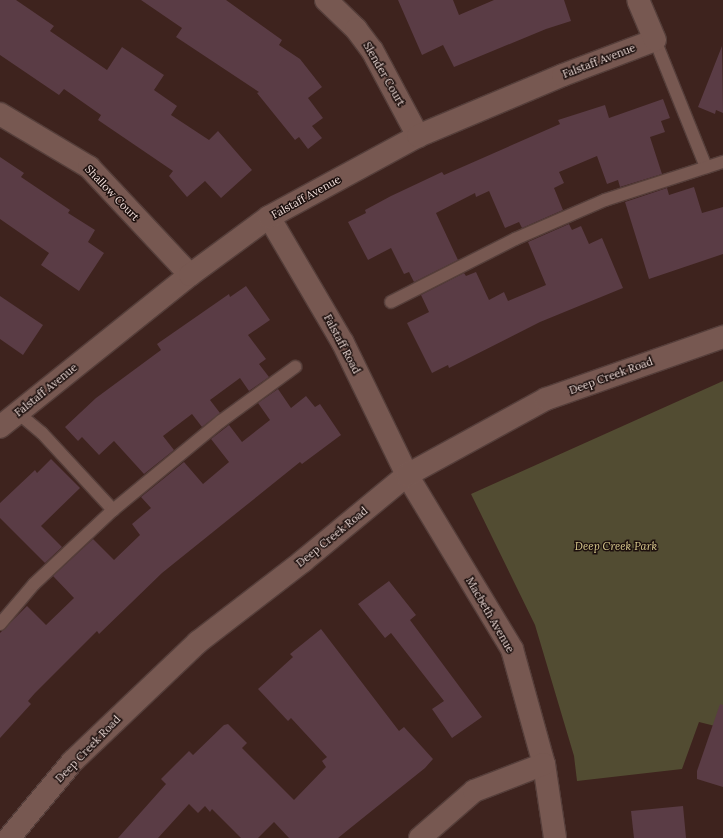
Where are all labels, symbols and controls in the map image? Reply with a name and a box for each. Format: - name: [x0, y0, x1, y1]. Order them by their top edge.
- street label: Slender Court: [360, 40, 408, 108]
- street label: Falstaff Avenue: [561, 41, 637, 81]
- street label: Shallow Court: [82, 162, 142, 224]
- street label: Falstaff Avenue: [269, 173, 343, 221]
- street label: Falstaff Road: [321, 312, 363, 376]
- street label: Deep Creek Road: [567, 355, 655, 397]
- street label: Falstaff Avenue: [12, 361, 80, 419]
- street label: Deep Creek Road: [294, 504, 370, 570]
- park label: Deep Creek Park: [575, 539, 657, 553]
- street label: Macbeth Avenue: [463, 575, 517, 655]
- street label: Deep Creek Road: [53, 713, 123, 785]

